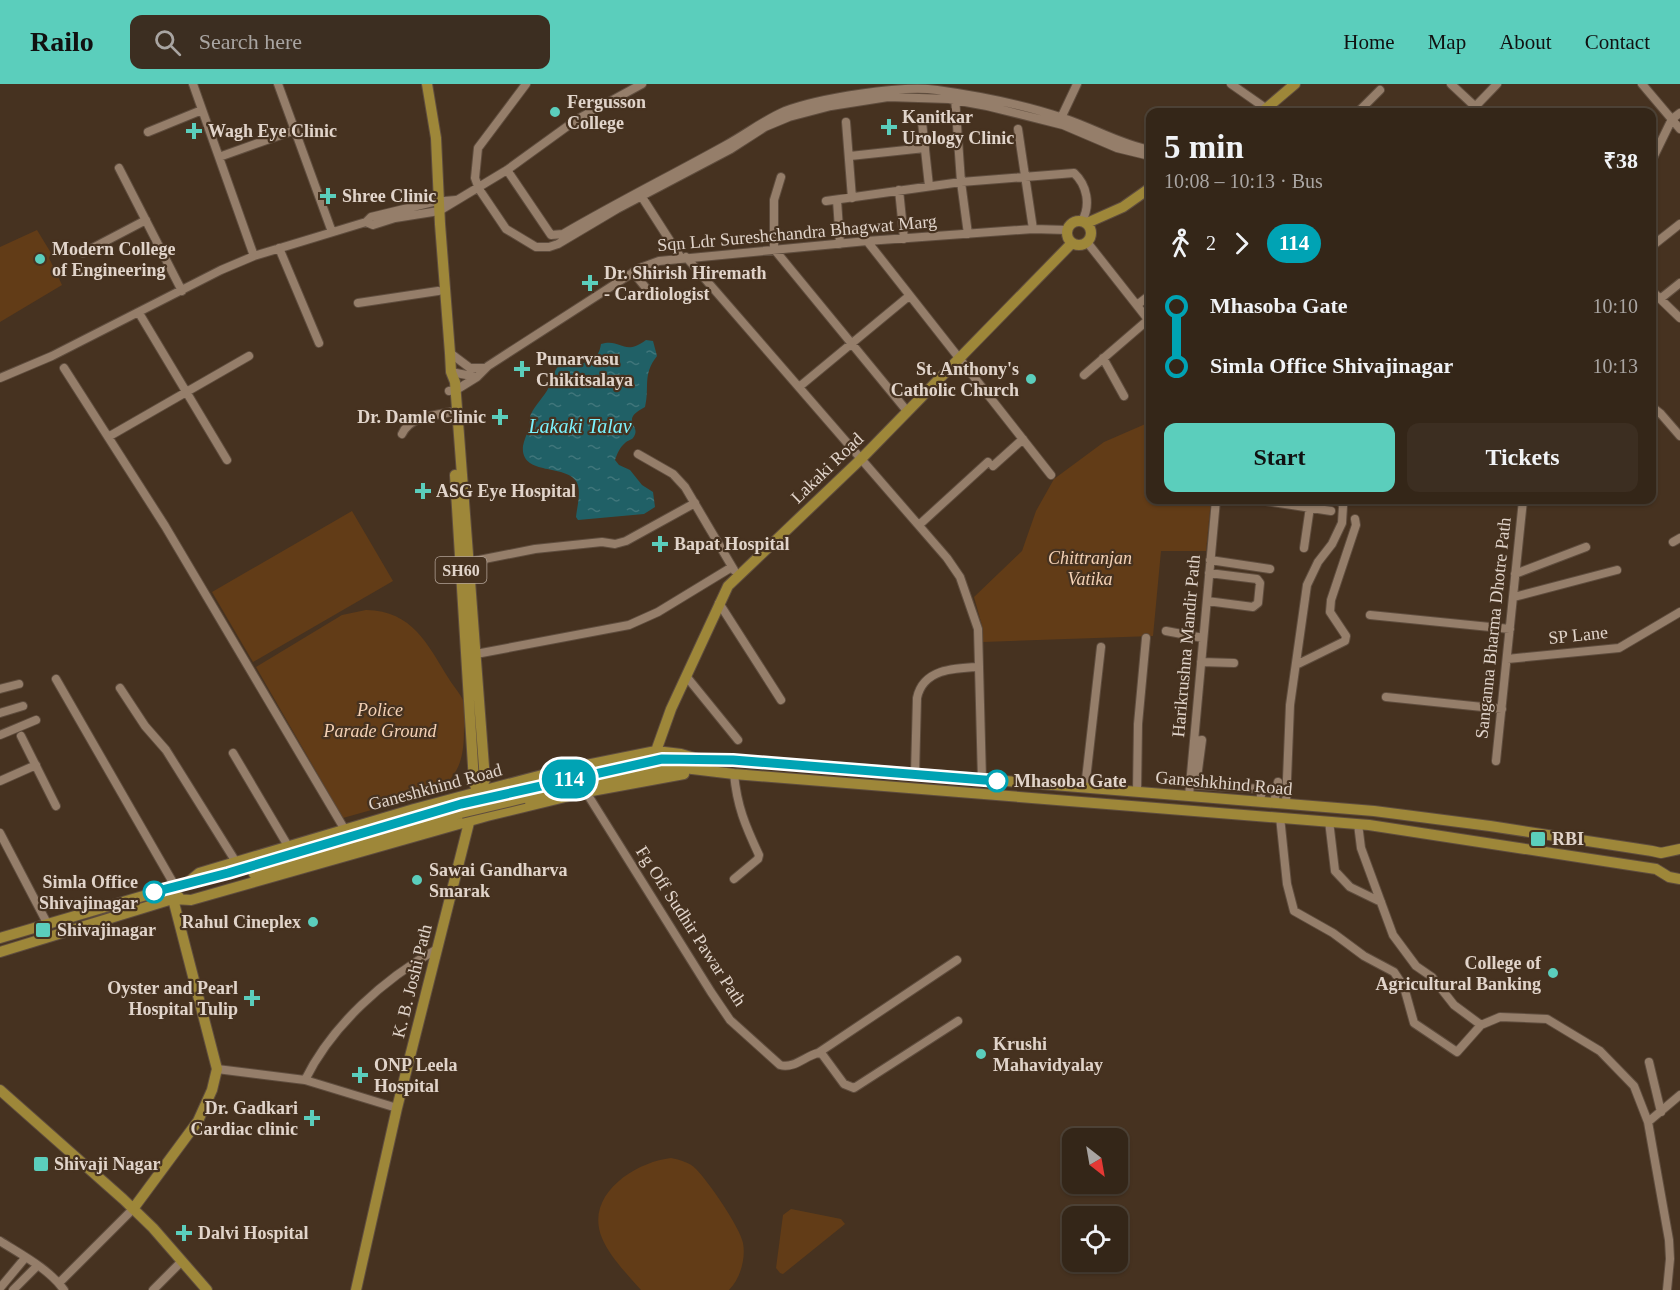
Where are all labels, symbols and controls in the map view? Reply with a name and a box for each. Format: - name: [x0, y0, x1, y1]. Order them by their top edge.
- search box: [130, 15, 550, 69]
- text: Railo: [30, 26, 94, 57]
- icon: search: [151, 26, 184, 59]
- text: Search here: [199, 29, 302, 54]
- text: Home: [1343, 30, 1395, 54]
- text: Map: [1428, 30, 1466, 54]
- text: About: [1499, 30, 1552, 54]
- text: Contact: [1585, 30, 1650, 54]
- place label: Fergusson College: [567, 92, 646, 133]
- marker: Fergusson College: [548, 105, 562, 119]
- place label: Kanitkar Urology Clinic: [902, 107, 1014, 148]
- marker: Kanitkar Urology Clinic: [880, 118, 898, 136]
- place label: Wagh Eye Clinic: [208, 121, 337, 141]
- marker: Wagh Eye Clinic: [185, 122, 203, 140]
- text: 5 min: [1164, 129, 1244, 165]
- text: ₹38: [1603, 148, 1638, 173]
- text: 10:08 – 10:13 · Bus: [1164, 170, 1323, 192]
- place label: Shree Clinic: [342, 186, 436, 206]
- marker: Shree Clinic: [319, 187, 337, 205]
- street label: Sqn Ldr Sureshchandra Bhagwat Marg: [656, 211, 938, 255]
- icon: walk: [1164, 227, 1197, 260]
- icon: forward: [1225, 227, 1258, 260]
- text: 114: [1279, 231, 1309, 255]
- text: 2: [1206, 232, 1216, 254]
- place label: Modern College of Engineering: [52, 239, 175, 280]
- marker: Modern College of Engineering: [33, 252, 47, 266]
- place label: Dr. Shirish Hiremath - Cardiologist: [604, 263, 767, 304]
- marker: Dr. Shirish Hiremath - Cardiologist: [581, 274, 599, 292]
- text: Mhasoba Gate: [1210, 293, 1348, 318]
- text: 10:10: [1592, 295, 1638, 317]
- place label: Punarvasu Chikitsalaya: [536, 349, 633, 390]
- text: Simla Office Shivajinagar: [1210, 353, 1453, 378]
- text: 10:13: [1592, 355, 1638, 377]
- place label: St. Anthony's Catholic Church: [891, 359, 1019, 400]
- marker: Punarvasu Chikitsalaya: [513, 360, 531, 378]
- marker: St. Anthony's Catholic Church: [1024, 372, 1038, 386]
- place label: Dr. Damle Clinic: [357, 407, 486, 427]
- marker: Dr. Damle Clinic: [491, 408, 509, 426]
- water label: Lakaki Talav: [527, 415, 632, 437]
- button: Start: [1164, 423, 1395, 492]
- button: Tickets: [1407, 423, 1638, 492]
- street label: Lakaki Road: [787, 429, 867, 507]
- place label: ASG Eye Hospital: [436, 481, 576, 501]
- marker: ASG Eye Hospital: [414, 482, 432, 500]
- street label: Sanganna Bharma Dhotre Path: [1471, 516, 1515, 740]
- place label: Bapat Hospital: [674, 534, 790, 554]
- marker: Bapat Hospital: [651, 535, 669, 553]
- park label: Chittranjan Vatika: [1048, 548, 1132, 589]
- street label: Harikrushna Mandir Path: [1168, 554, 1204, 738]
- road number: SH60: [436, 557, 486, 583]
- street label: SP Lane: [1547, 622, 1609, 648]
- park label: Police Parade Ground: [323, 700, 437, 741]
- street label: Ganeshkhind Road: [366, 760, 504, 814]
- line badge: 114: [534, 760, 604, 798]
- text: 114: [554, 767, 584, 791]
- street label: Ganeshkhind Road: [1155, 767, 1293, 799]
- marker: Mhasoba Gate: [986, 770, 1008, 792]
- place label: Mhasoba Gate: [1014, 771, 1127, 791]
- place label: RBI: [1552, 829, 1584, 849]
- marker: RBI: [1529, 830, 1547, 848]
- street label: Fg Off Sudhir Pawar Path: [632, 842, 750, 1010]
- place label: Sawai Gandharva Smarak: [429, 860, 568, 901]
- place label: Simla Office Shivajinagar: [39, 872, 138, 913]
- marker: Sawai Gandharva Smarak: [410, 873, 424, 887]
- marker: Simla Office Shivajinagar: [143, 881, 165, 903]
- place label: Rahul Cineplex: [181, 912, 301, 932]
- marker: Rahul Cineplex: [306, 915, 320, 929]
- place label: Shivajinagar: [57, 920, 156, 940]
- marker: Shivajinagar: [34, 921, 52, 939]
- street label: K. B. Joshi Path: [388, 922, 436, 1040]
- place label: College of Agricultural Banking: [1375, 953, 1542, 994]
- marker: College of Agricultural Banking: [1546, 966, 1560, 980]
- place label: Oyster and Pearl Hospital Tulip: [107, 978, 238, 1019]
- marker: Oyster and Pearl Hospital Tulip: [243, 989, 261, 1007]
- place label: Krushi Mahavidyalay: [993, 1034, 1103, 1075]
- marker: Krushi Mahavidyalay: [974, 1047, 988, 1061]
- place label: ONP Leela Hospital: [374, 1055, 458, 1096]
- marker: ONP Leela Hospital: [351, 1066, 369, 1084]
- place label: Dr. Gadkari Cardiac clinic: [191, 1098, 298, 1139]
- marker: Dr. Gadkari Cardiac clinic: [303, 1109, 321, 1127]
- north arrow: [1062, 1128, 1128, 1194]
- map controls: [1062, 1128, 1128, 1272]
- place label: Shivaji Nagar: [54, 1154, 161, 1174]
- marker: Shivaji Nagar: [32, 1155, 50, 1173]
- button: locate: [1062, 1206, 1128, 1272]
- place label: Dalvi Hospital: [198, 1223, 309, 1243]
- marker: Dalvi Hospital: [175, 1224, 193, 1242]

